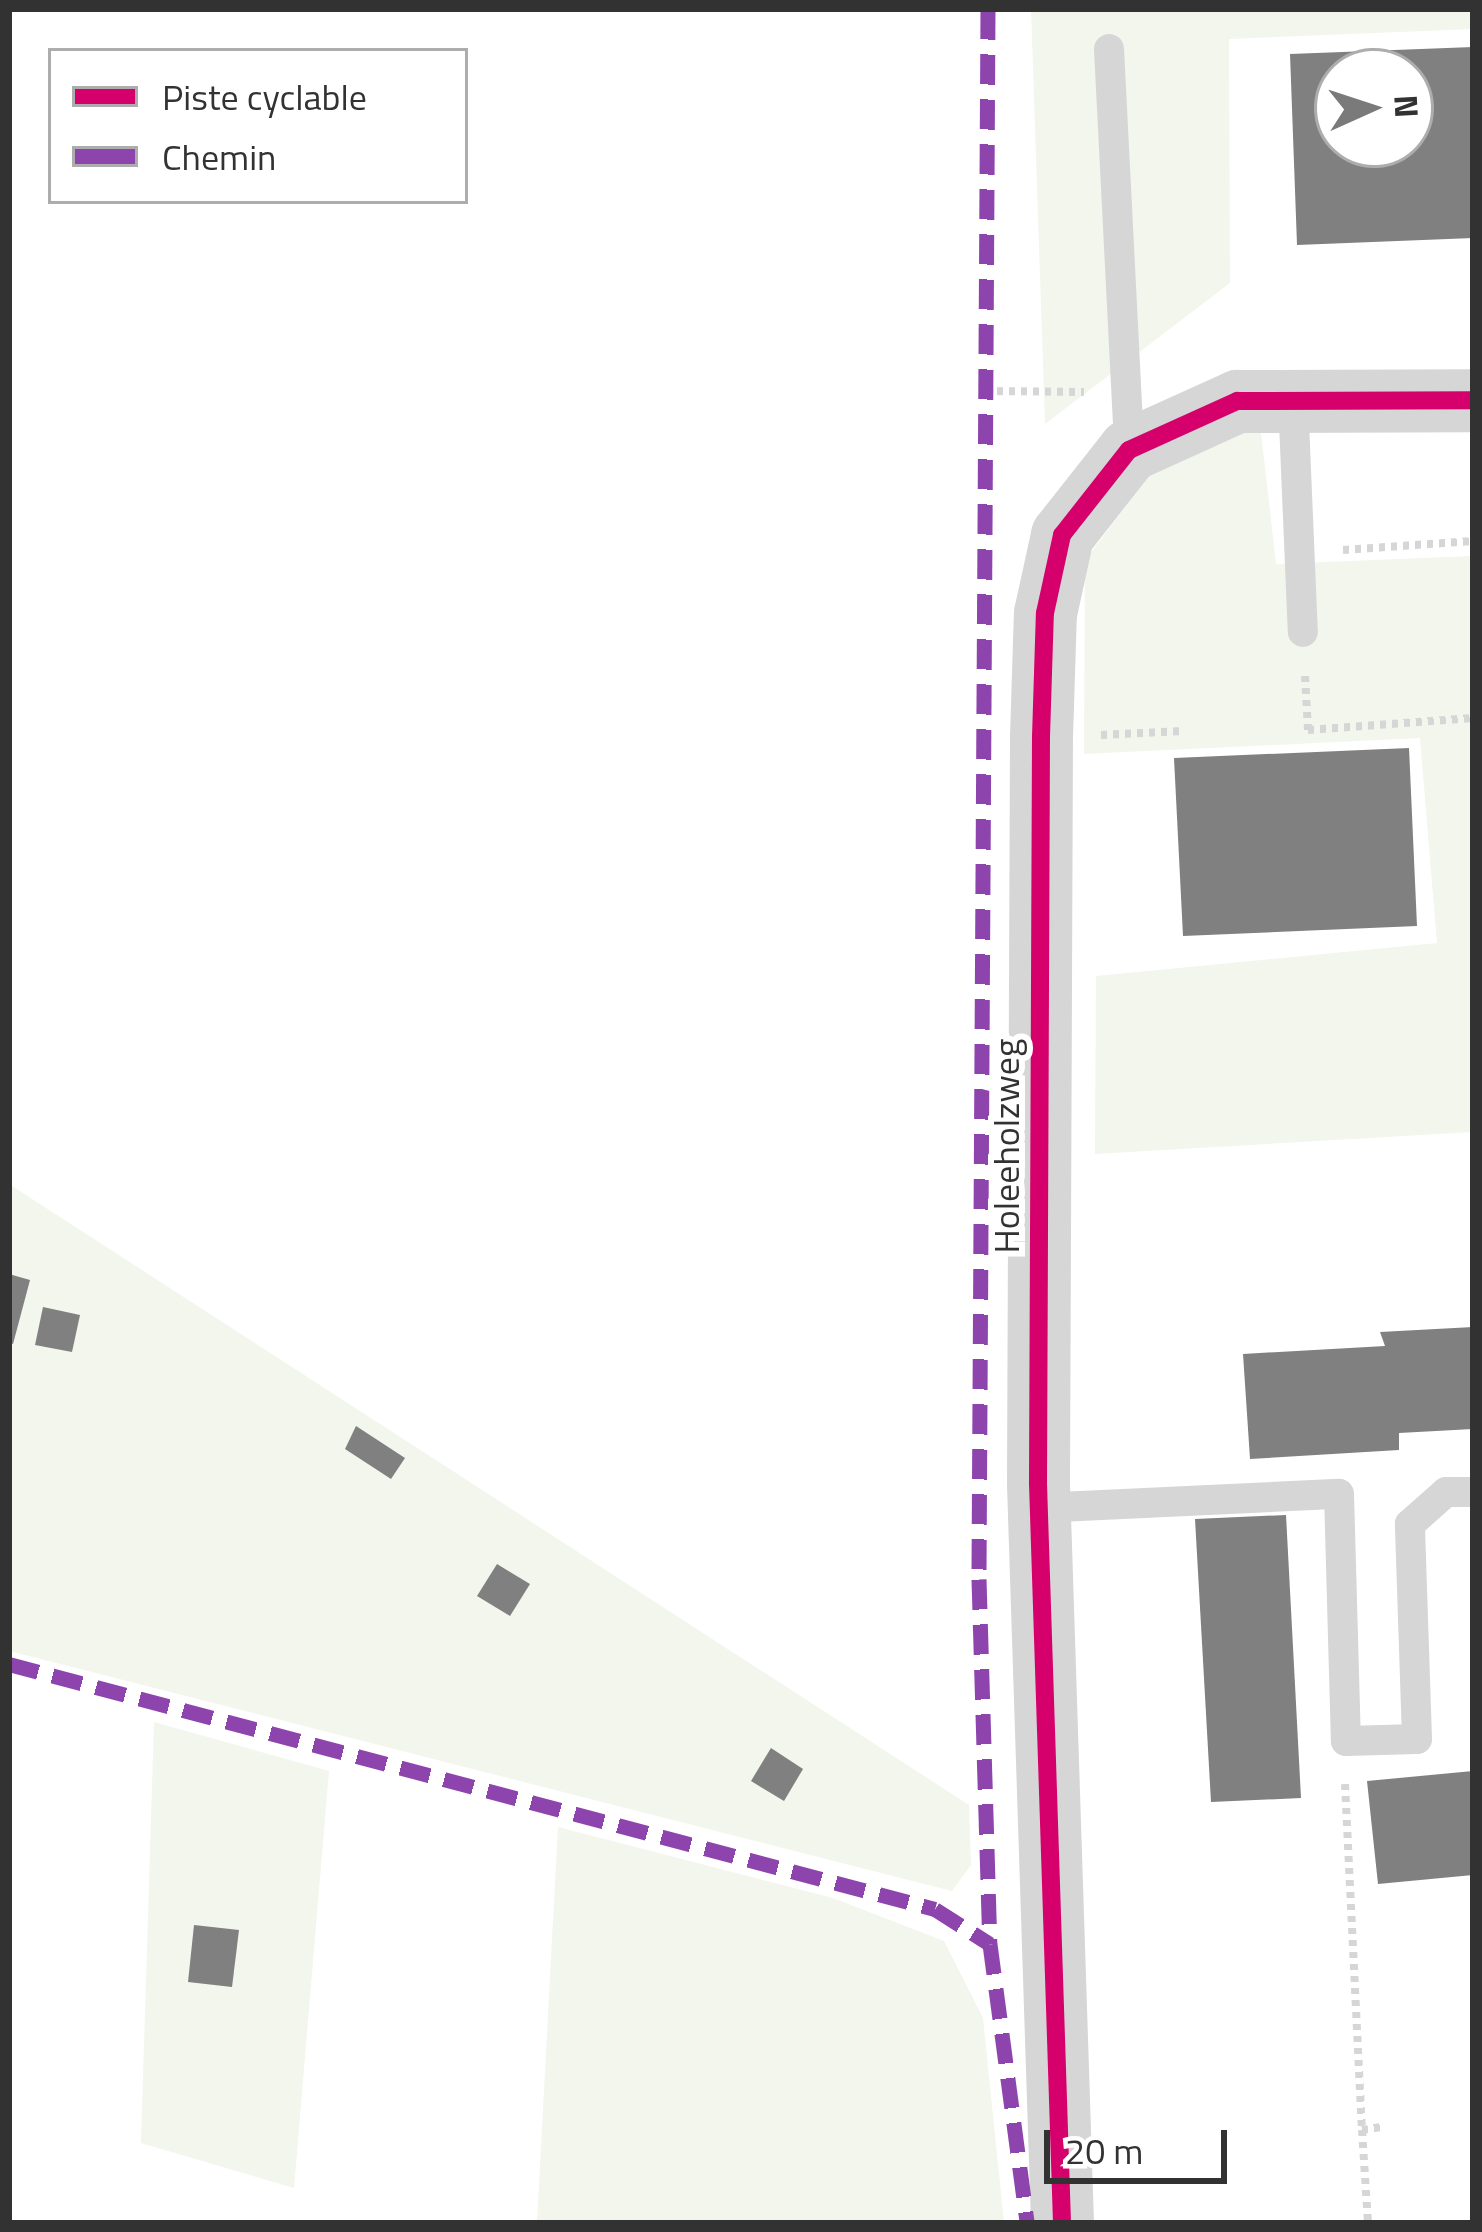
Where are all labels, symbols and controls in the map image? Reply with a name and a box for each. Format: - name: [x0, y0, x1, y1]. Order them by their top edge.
- legend: [48, 48, 468, 204]
- north arrow: [1314, 48, 1434, 168]
- text: Piste cyclable: [162, 69, 367, 124]
- text: N: [1381, 94, 1433, 119]
- text: Chemin: [162, 129, 276, 184]
- street label: Holeeholzweg: [984, 1039, 1028, 1253]
- scale bar: [1050, 2106, 1233, 2180]
- text: 20 m: [1065, 2123, 1143, 2178]

